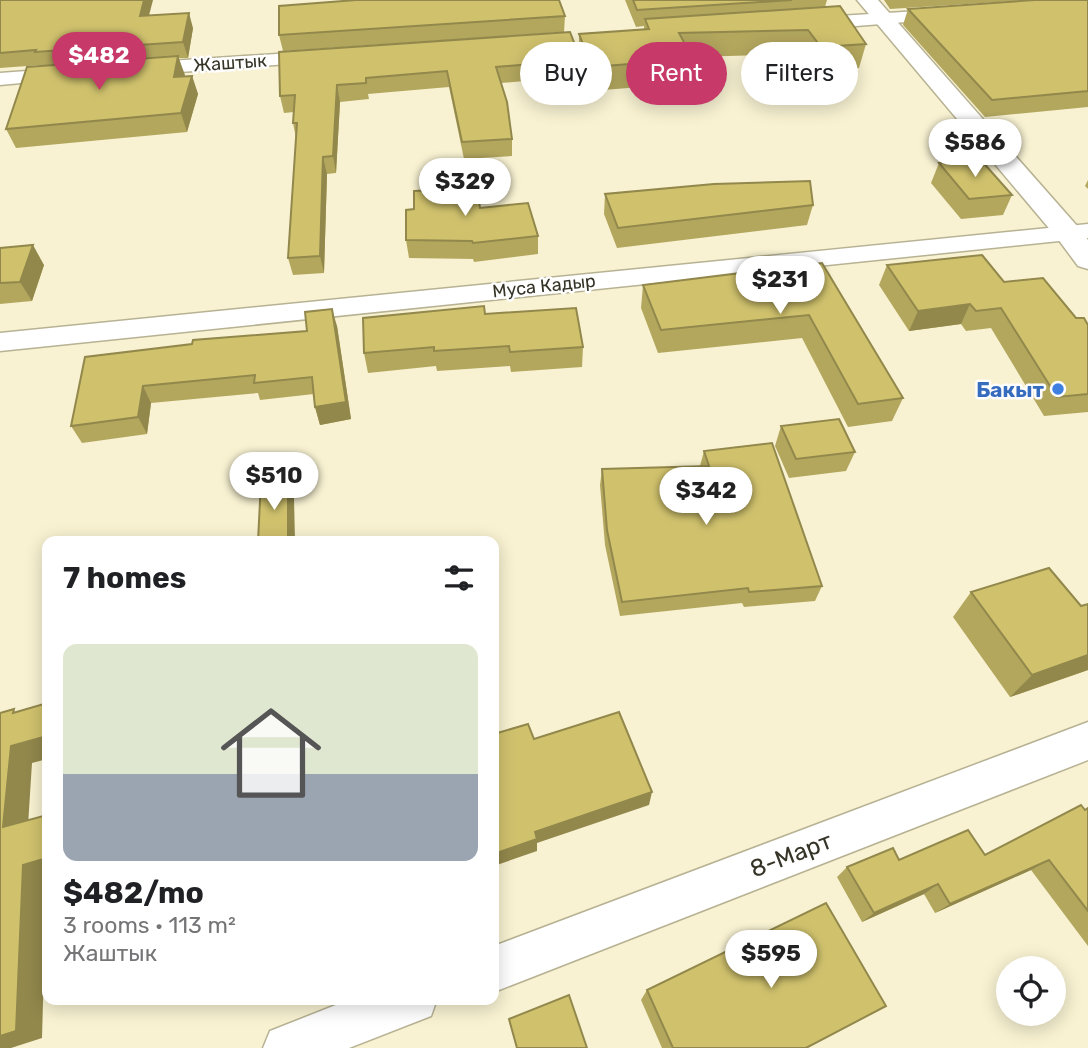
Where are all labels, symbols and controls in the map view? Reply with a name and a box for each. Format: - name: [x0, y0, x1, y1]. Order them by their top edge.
- pin: $482: [58, 32, 140, 92]
- text: $482: [68, 41, 130, 69]
- chip: Buy: [520, 42, 612, 105]
- chip: Rent: [626, 42, 727, 105]
- chip: Filters: [741, 42, 858, 105]
- street label: Жаштык: [193, 49, 268, 77]
- pin: $586: [934, 120, 1016, 179]
- text: $586: [945, 128, 1005, 156]
- pin: $329: [424, 158, 506, 218]
- text: $329: [435, 167, 495, 195]
- pin: $231: [739, 256, 821, 316]
- text: $231: [752, 265, 808, 293]
- street label: Муса Кадыр: [491, 270, 597, 302]
- place label: Бакыт: [976, 377, 1044, 402]
- marker: Бакыт: [1050, 381, 1066, 397]
- pin: $510: [233, 452, 315, 512]
- text: $510: [245, 461, 303, 489]
- pin: $342: [665, 468, 747, 527]
- text: $342: [675, 476, 737, 504]
- icon: filters: [440, 559, 478, 597]
- text: 7 homes: [63, 560, 186, 596]
- icon: home: [208, 690, 334, 816]
- street label: 8-Март: [746, 827, 836, 883]
- text: $482/mo: [63, 875, 204, 911]
- text: 3 rooms · 113 m²: [63, 911, 236, 939]
- pin: $595: [730, 930, 812, 990]
- text: Жаштык: [63, 939, 157, 967]
- text: $595: [741, 939, 801, 967]
- map controls: [996, 956, 1066, 1026]
- button: locate: [996, 956, 1066, 1026]

